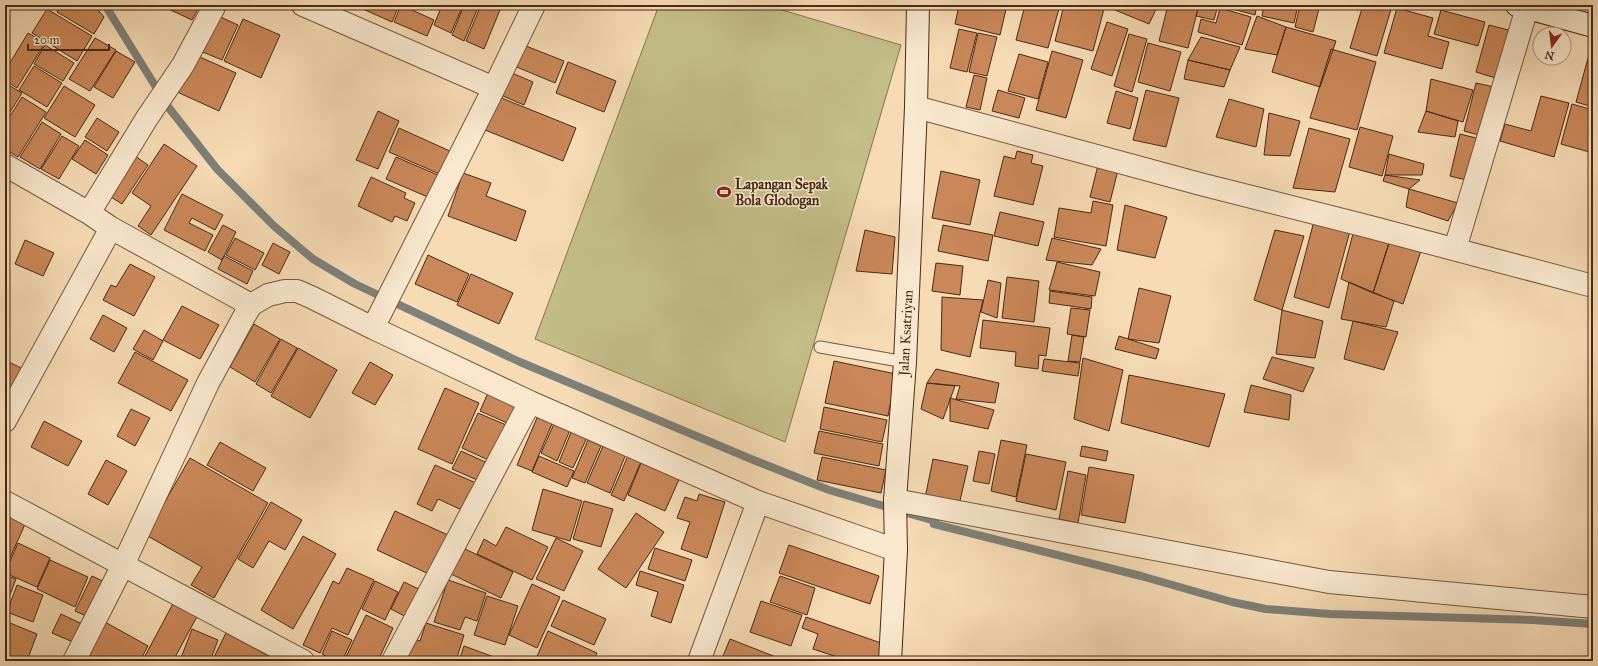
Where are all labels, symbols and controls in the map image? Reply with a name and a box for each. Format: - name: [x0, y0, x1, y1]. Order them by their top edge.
- scale bar: [28, 26, 109, 52]
- north arrow: [1532, 26, 1572, 66]
- text: 20 m: [34, 33, 60, 47]
- text: N: [1543, 48, 1556, 63]
- place label: Lapangan Sepak Bola Glodogan: [735, 176, 829, 210]
- sports icon: Lapangan Sepak Bola Glodogan: [716, 184, 732, 200]
- street label: Jalan Ksatriyan: [895, 289, 918, 379]

